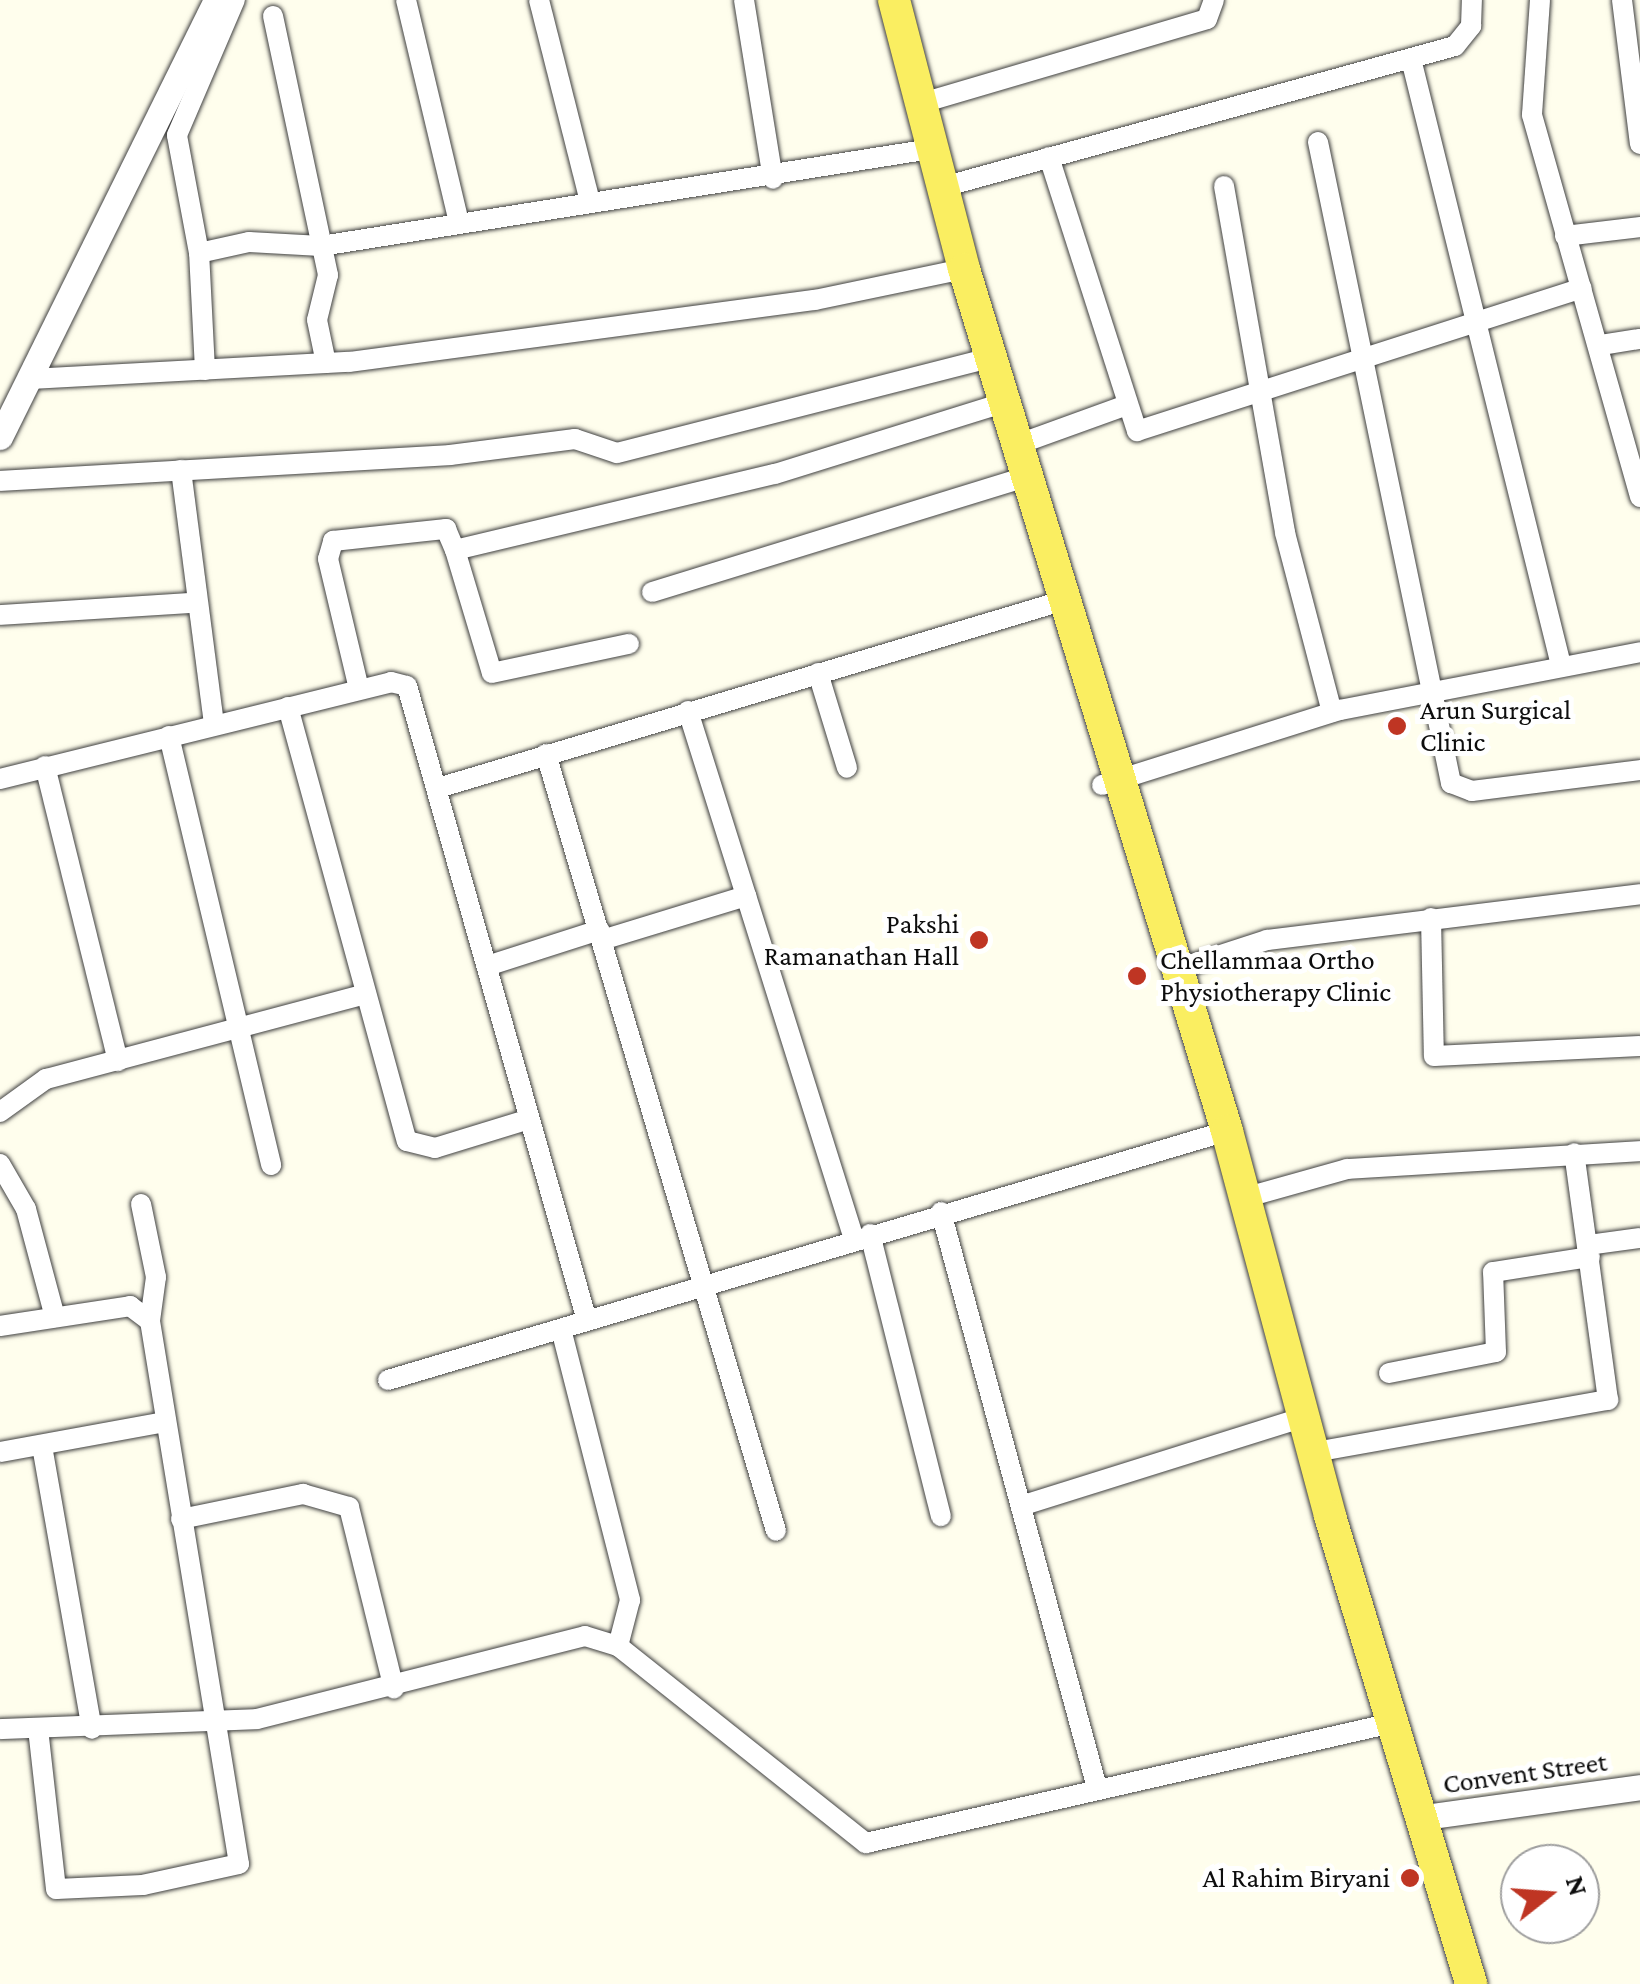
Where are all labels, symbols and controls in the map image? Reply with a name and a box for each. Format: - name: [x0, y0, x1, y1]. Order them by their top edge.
- place label: Arun Surgical Clinic: [1420, 693, 1571, 759]
- marker: Arun Surgical Clinic: [1384, 713, 1410, 739]
- place label: Pakshi Ramanathan Hall: [764, 907, 959, 973]
- marker: Pakshi Ramanathan Hall: [968, 929, 990, 951]
- place label: Chellammaa Ortho Physiotherapy Clinic: [1160, 943, 1391, 1009]
- marker: Chellammaa Ortho Physiotherapy Clinic: [1124, 963, 1150, 989]
- street label: Convent Street: [1441, 1745, 1609, 1801]
- north arrow: [1500, 1844, 1600, 1944]
- place label: Al Rahim Biryani: [1202, 1861, 1390, 1895]
- marker: Al Rahim Biryani: [1399, 1867, 1421, 1889]
- text: N: [1560, 1872, 1595, 1899]

